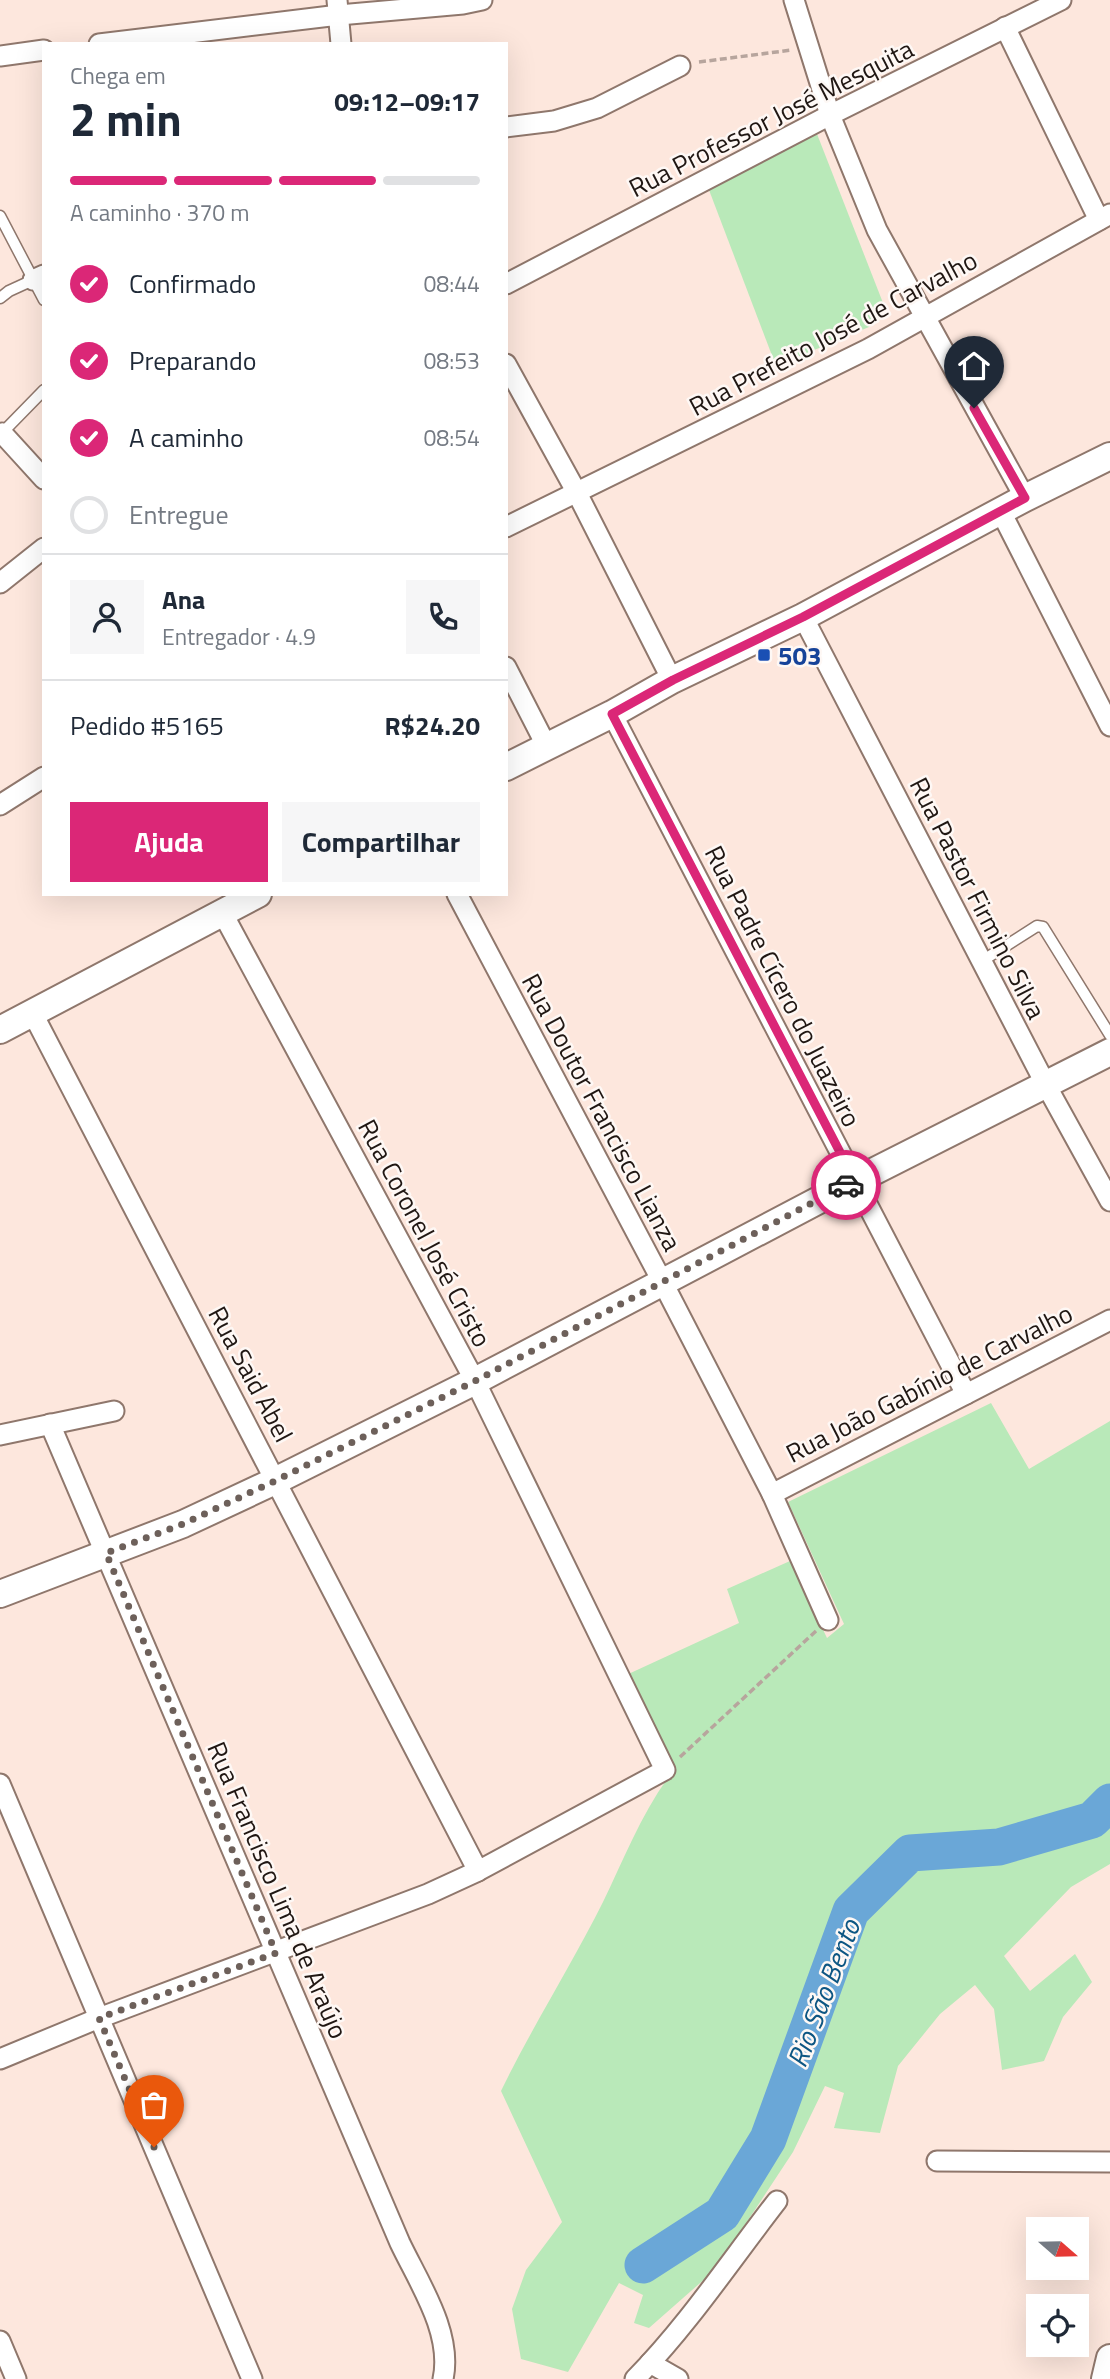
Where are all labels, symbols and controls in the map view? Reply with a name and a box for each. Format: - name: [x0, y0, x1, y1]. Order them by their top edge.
- street label: Rua Professor José Mesquita: [622, 29, 920, 207]
- text: Chega em: [70, 58, 166, 93]
- text: 09:12–09:17: [334, 82, 480, 121]
- text: 2 min: [70, 84, 182, 154]
- text: A caminho · 370 m: [70, 195, 249, 230]
- street label: Rua Prefeito José de Carvalho: [682, 240, 984, 426]
- text: Confirmado: [129, 264, 256, 303]
- icon: check: [70, 265, 108, 303]
- text: 08:44: [423, 266, 480, 301]
- pin: [944, 336, 1004, 408]
- text: Preparando: [129, 341, 256, 380]
- icon: check: [70, 342, 108, 380]
- text: 08:53: [423, 343, 480, 378]
- icon: home: [955, 347, 993, 385]
- text: A caminho: [129, 418, 244, 457]
- icon: check: [70, 419, 108, 457]
- text: 08:54: [423, 420, 480, 455]
- text: Entregue: [129, 495, 229, 534]
- button: person: [70, 580, 144, 654]
- text: Ana: [162, 580, 205, 619]
- button: phone: [406, 580, 480, 654]
- text: Entregador · 4.9: [162, 619, 316, 654]
- place label: 503: [778, 636, 822, 675]
- marker: 503: [756, 647, 772, 663]
- text: Pedido #5165: [70, 706, 224, 745]
- text: R$24.20: [384, 706, 480, 745]
- street label: Rua Pastor Firmino Silva: [900, 770, 1056, 1026]
- button: Ajuda: [70, 802, 268, 882]
- button: Compartilhar: [282, 802, 480, 882]
- street label: Rua Padre Cícero do Juazeiro: [695, 839, 871, 1133]
- street label: Rua Doutor Francisco Lianza: [512, 966, 692, 1258]
- street label: Rua Coronel José Cristo: [348, 1112, 502, 1354]
- courier: [811, 1150, 881, 1220]
- icon: car: [827, 1166, 865, 1204]
- street label: Rua João Gabínio de Carvalho: [779, 1294, 1079, 1472]
- street label: Rua Said Abel: [199, 1299, 303, 1449]
- street label: Rua Francisco Lima de Araújo: [198, 1735, 358, 2045]
- water label: Rio São Bento: [775, 1912, 871, 2073]
- pin: [124, 2075, 184, 2147]
- icon: bag: [135, 2086, 173, 2124]
- north arrow: [1026, 2217, 1088, 2280]
- map controls: [1026, 2217, 1089, 2357]
- button: locate: [1026, 2294, 1089, 2357]

